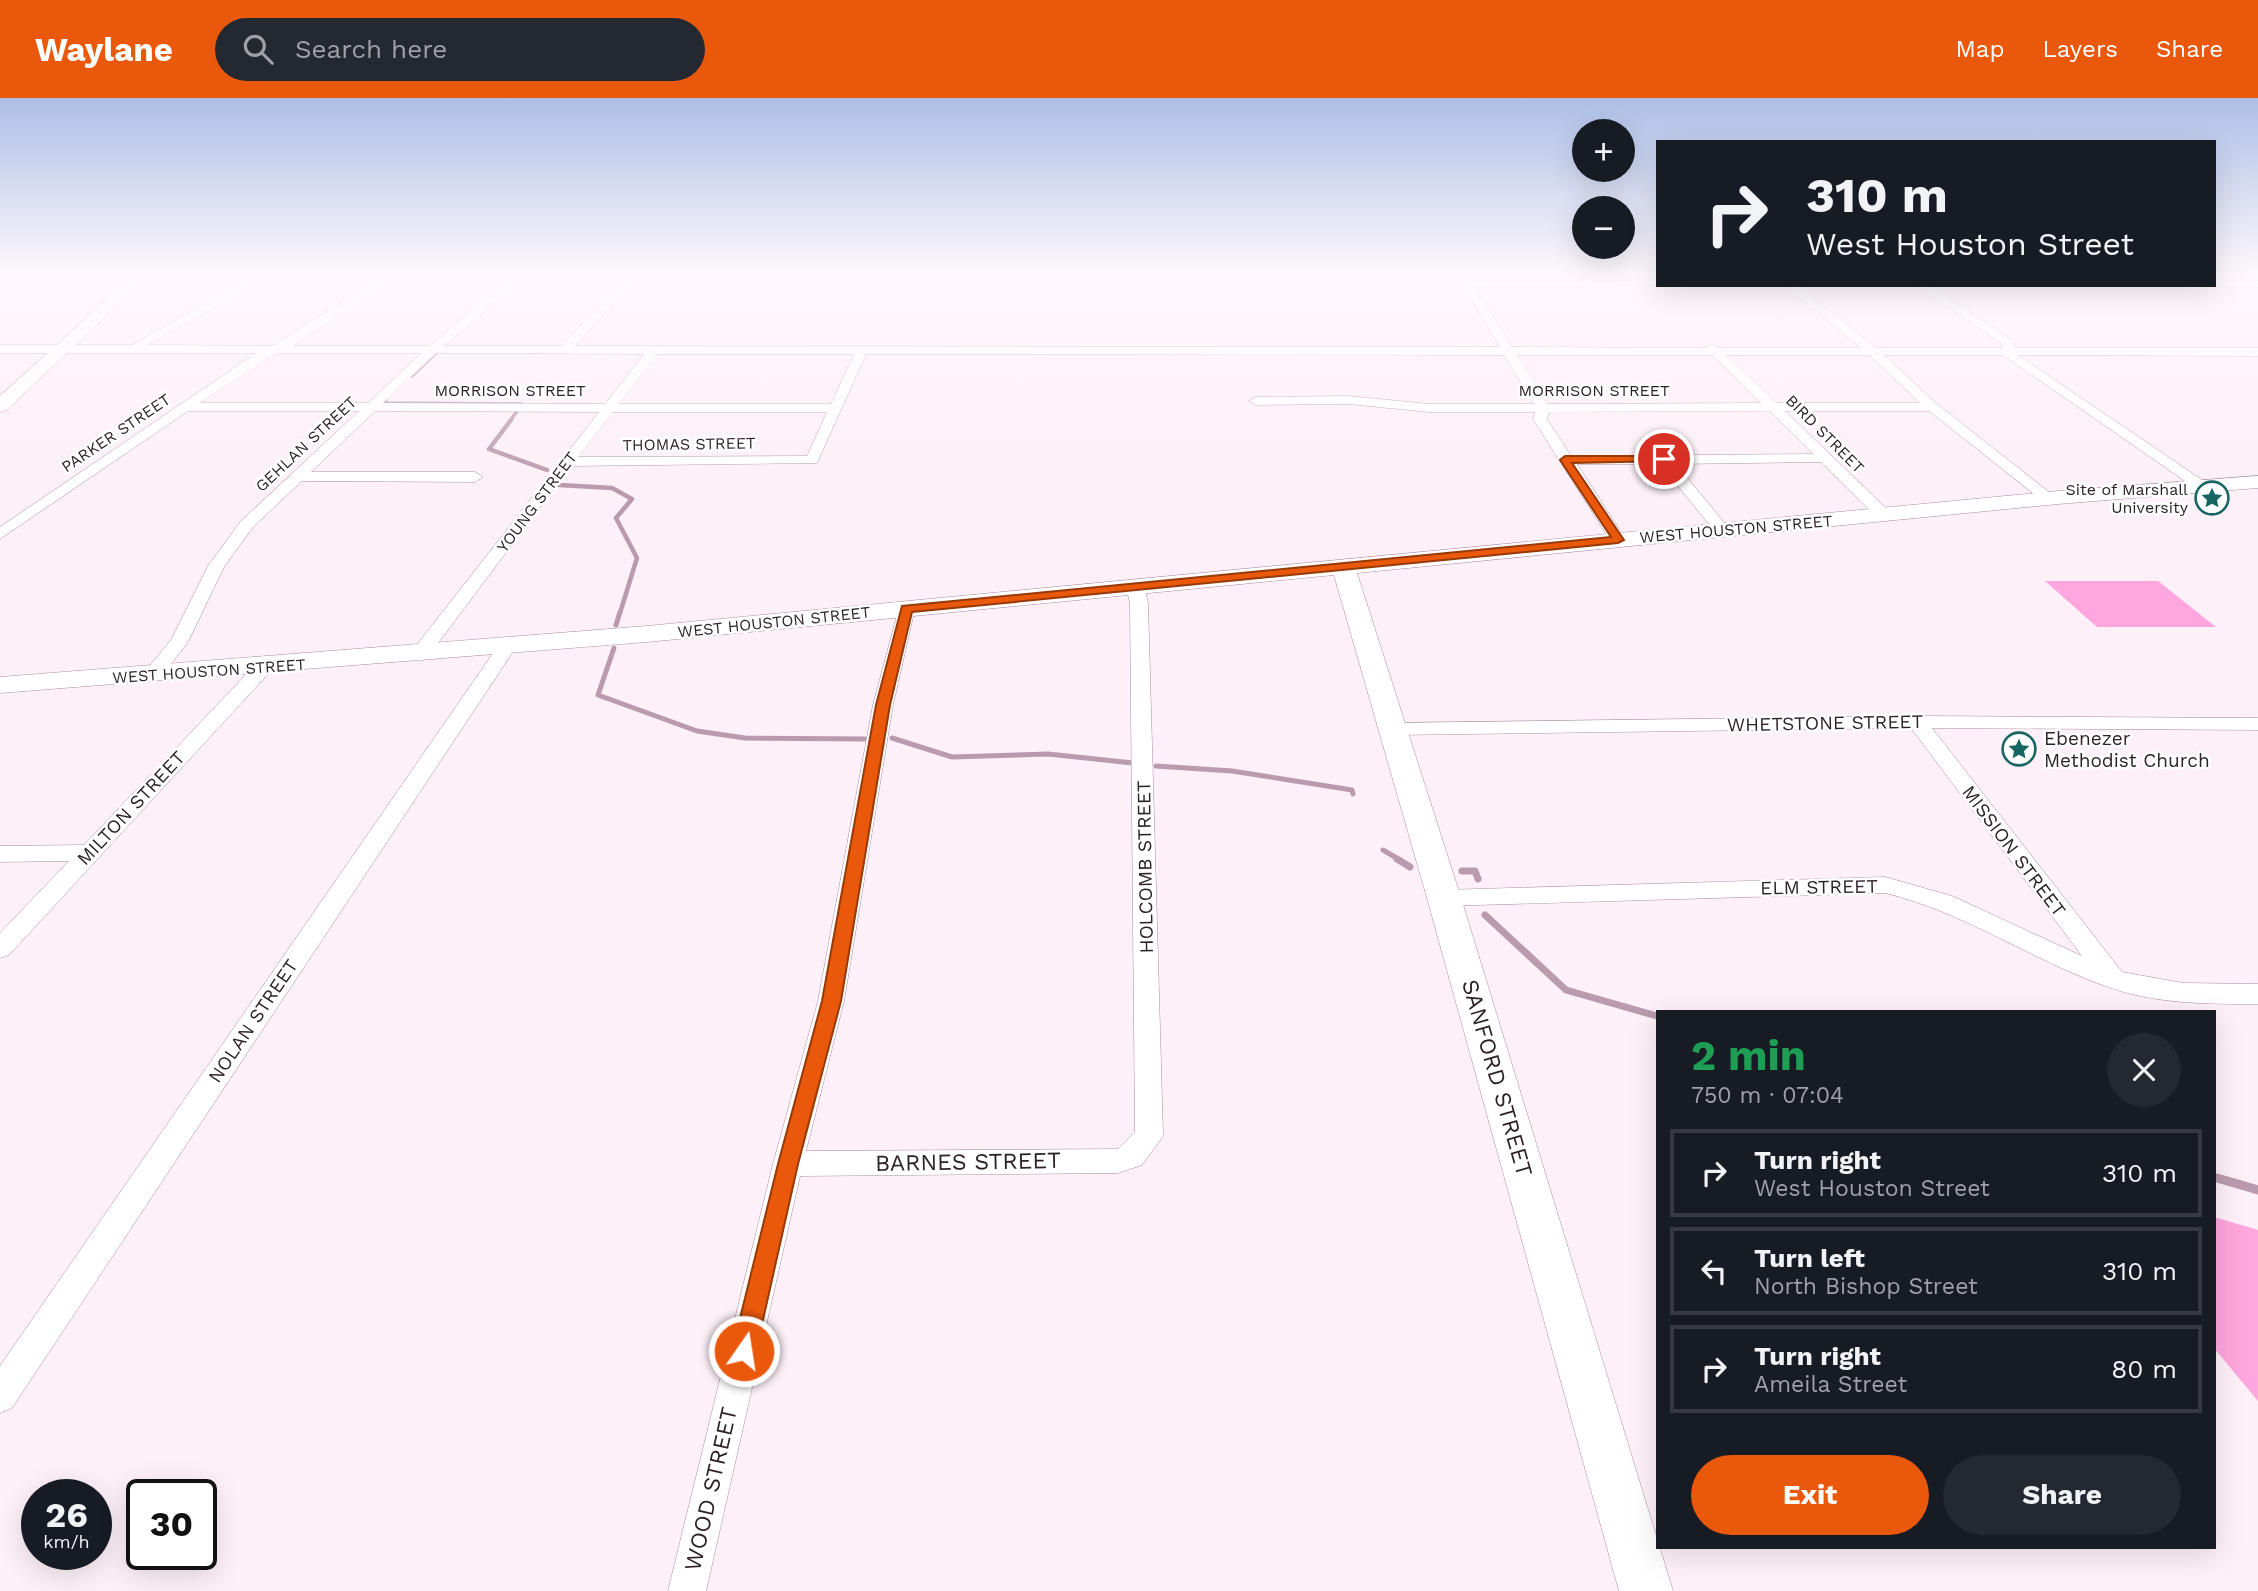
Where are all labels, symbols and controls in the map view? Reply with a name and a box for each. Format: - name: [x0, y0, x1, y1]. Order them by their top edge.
- search box: [215, 18, 705, 81]
- text: Waylane: [35, 30, 173, 69]
- icon: search: [239, 30, 277, 68]
- text: Search here: [295, 34, 447, 64]
- text: Map: [1956, 35, 2004, 63]
- text: Layers: [2042, 35, 2118, 63]
- text: Share: [2156, 35, 2223, 63]
- map controls: [1572, 119, 1635, 259]
- button: +: [1572, 119, 1635, 182]
- text: 310 m: [1806, 166, 1948, 224]
- icon: right: [1691, 168, 1782, 259]
- button: −: [1572, 196, 1635, 259]
- text: West Houston Street: [1806, 225, 2134, 263]
- street label: MORRISON STREET: [434, 381, 586, 400]
- street label: MORRISON STREET: [1518, 381, 1670, 400]
- street label: PARKER STREET: [58, 389, 174, 476]
- street label: BIRD STREET: [1782, 391, 1868, 477]
- street label: GEHLAN STREET: [252, 392, 361, 496]
- pin: [1634, 429, 1694, 489]
- street label: THOMAS STREET: [622, 433, 756, 455]
- icon: arrive: [1645, 440, 1683, 478]
- street label: YOUNG STREET: [493, 448, 581, 556]
- place icon: Site of Marshall University: [2193, 479, 2231, 517]
- place label: Site of Marshall University: [2066, 480, 2189, 517]
- street label: WEST HOUSTON STREET: [1639, 511, 1834, 547]
- street label: WEST HOUSTON STREET: [677, 602, 872, 642]
- street label: WEST HOUSTON STREET: [112, 655, 307, 687]
- street label: WHETSTONE STREET: [1727, 710, 1923, 736]
- place label: Ebenezer Methodist Church: [2044, 727, 2210, 772]
- place icon: Ebenezer Methodist Church: [2000, 730, 2038, 768]
- street label: MILTON STREET: [72, 746, 190, 870]
- street label: HOLCOMB STREET: [1132, 780, 1158, 954]
- street label: MISSION STREET: [1957, 781, 2071, 921]
- street label: ELM STREET: [1760, 874, 1878, 900]
- street label: NOLAN STREET: [203, 955, 303, 1087]
- street label: SANFORD STREET: [1456, 976, 1538, 1180]
- text: 2 min: [1691, 1031, 1806, 1080]
- button: close: [2107, 1033, 2181, 1107]
- text: 750 m · 07:04: [1691, 1082, 1844, 1109]
- text: Turn right: [1754, 1145, 1881, 1175]
- street label: BARNES STREET: [875, 1147, 1061, 1177]
- icon: right: [1695, 1154, 1733, 1192]
- text: 310 m: [2102, 1158, 2177, 1188]
- text: West Houston Street: [1754, 1175, 1990, 1202]
- text: Turn left: [1754, 1243, 1865, 1273]
- icon: left: [1695, 1252, 1733, 1290]
- text: 310 m: [2102, 1256, 2177, 1286]
- text: North Bishop Street: [1754, 1273, 1978, 1300]
- position arrow: [707, 1314, 781, 1388]
- text: Turn right: [1754, 1341, 1881, 1371]
- icon: right: [1695, 1350, 1733, 1388]
- text: 80 m: [2111, 1354, 2177, 1384]
- text: Ameila Street: [1754, 1371, 1907, 1398]
- street label: WOOD STREET: [679, 1404, 743, 1574]
- button: Exit: [1691, 1455, 1929, 1535]
- button: Share: [1943, 1455, 2181, 1535]
- speed limit sign: 30: [126, 1479, 217, 1570]
- text: 26: [45, 1494, 88, 1536]
- text: km/h: [43, 1531, 90, 1552]

